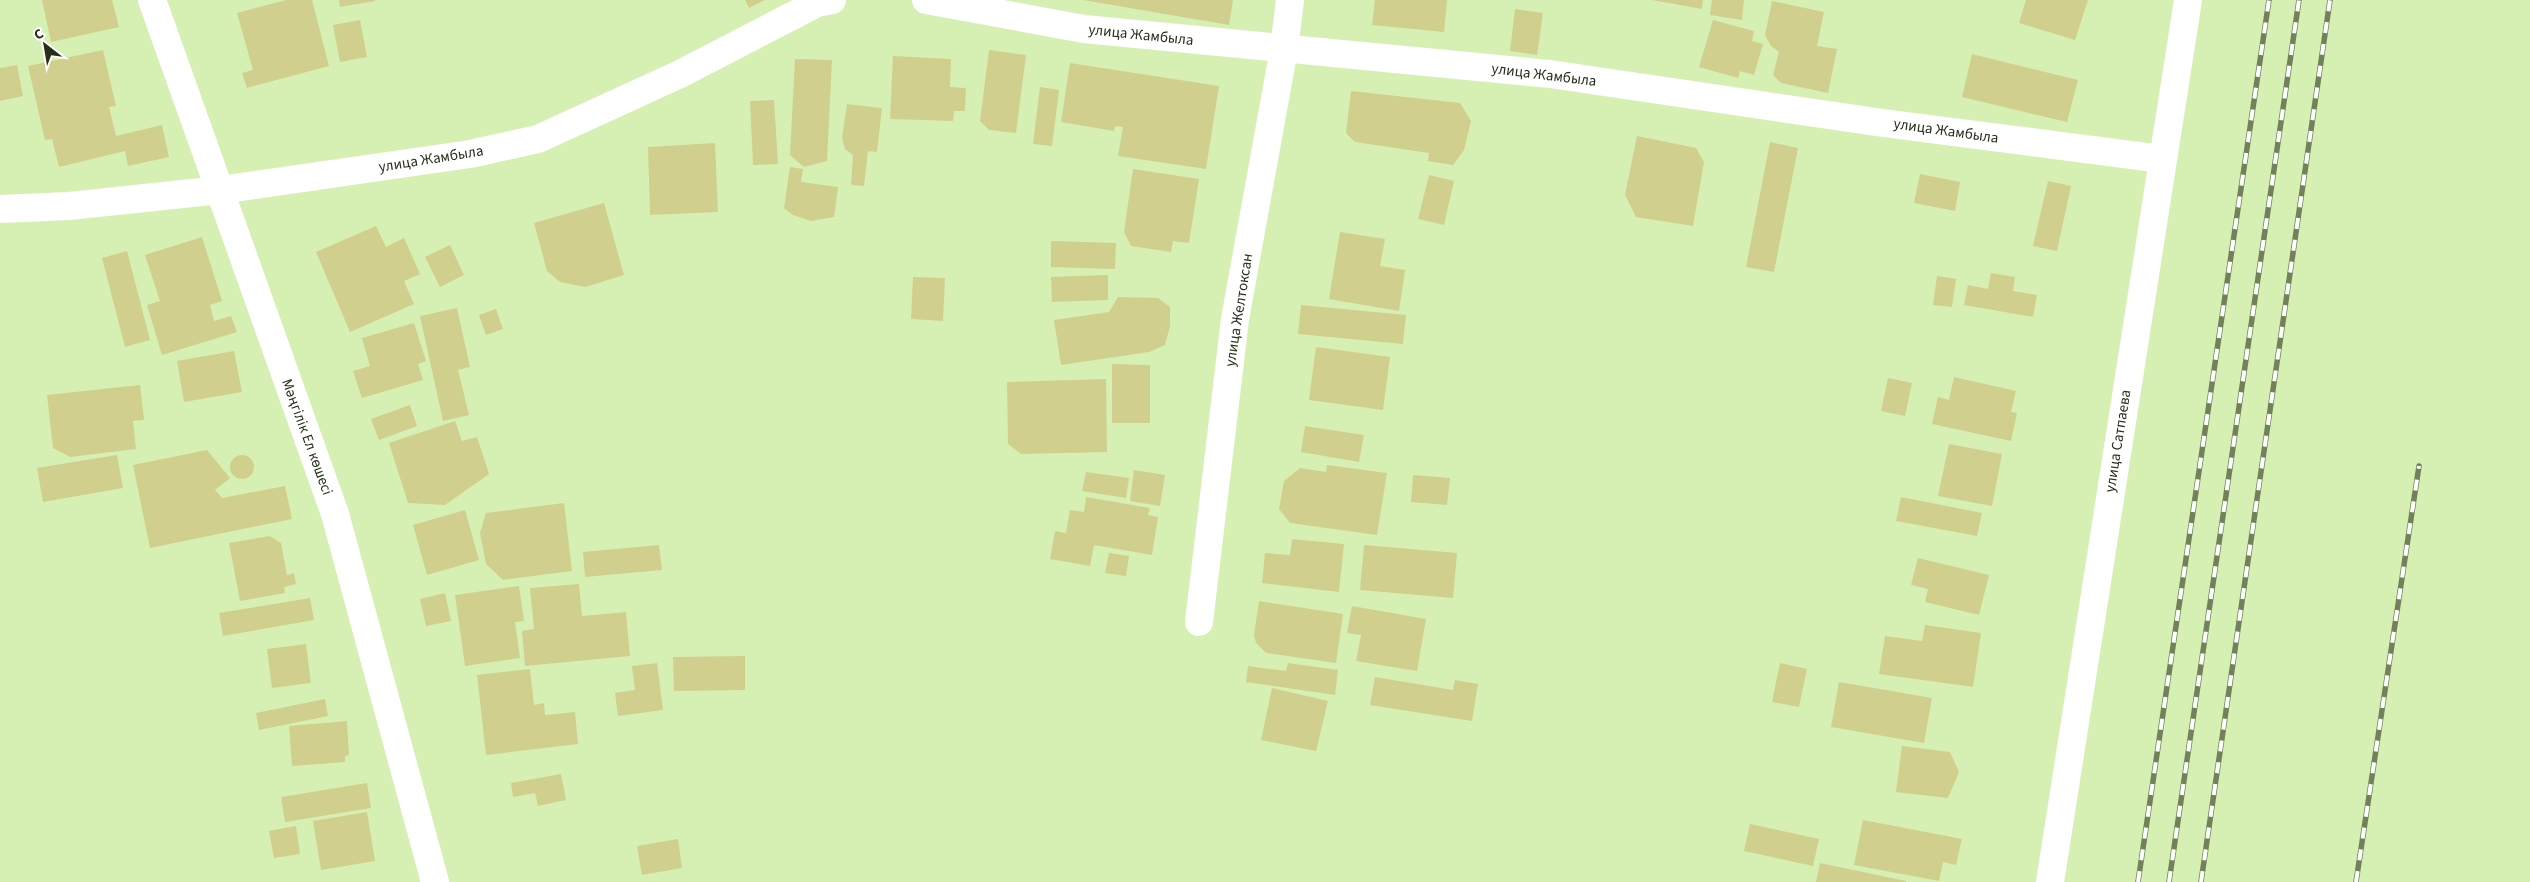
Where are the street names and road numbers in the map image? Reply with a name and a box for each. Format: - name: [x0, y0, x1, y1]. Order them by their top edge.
- street label: улица Жамбыла: [1087, 19, 1195, 51]
- street label: улица Жамбыла: [1490, 58, 1598, 92]
- street label: улица Жамбыла: [1892, 113, 2000, 149]
- street label: улица Жамбыла: [377, 140, 485, 178]
- street label: улица Желтоксан: [1220, 252, 1258, 368]
- street label: Мәңгілік Ел көшесі: [276, 376, 338, 498]
- street label: улица Сатпаева: [2100, 388, 2136, 494]

